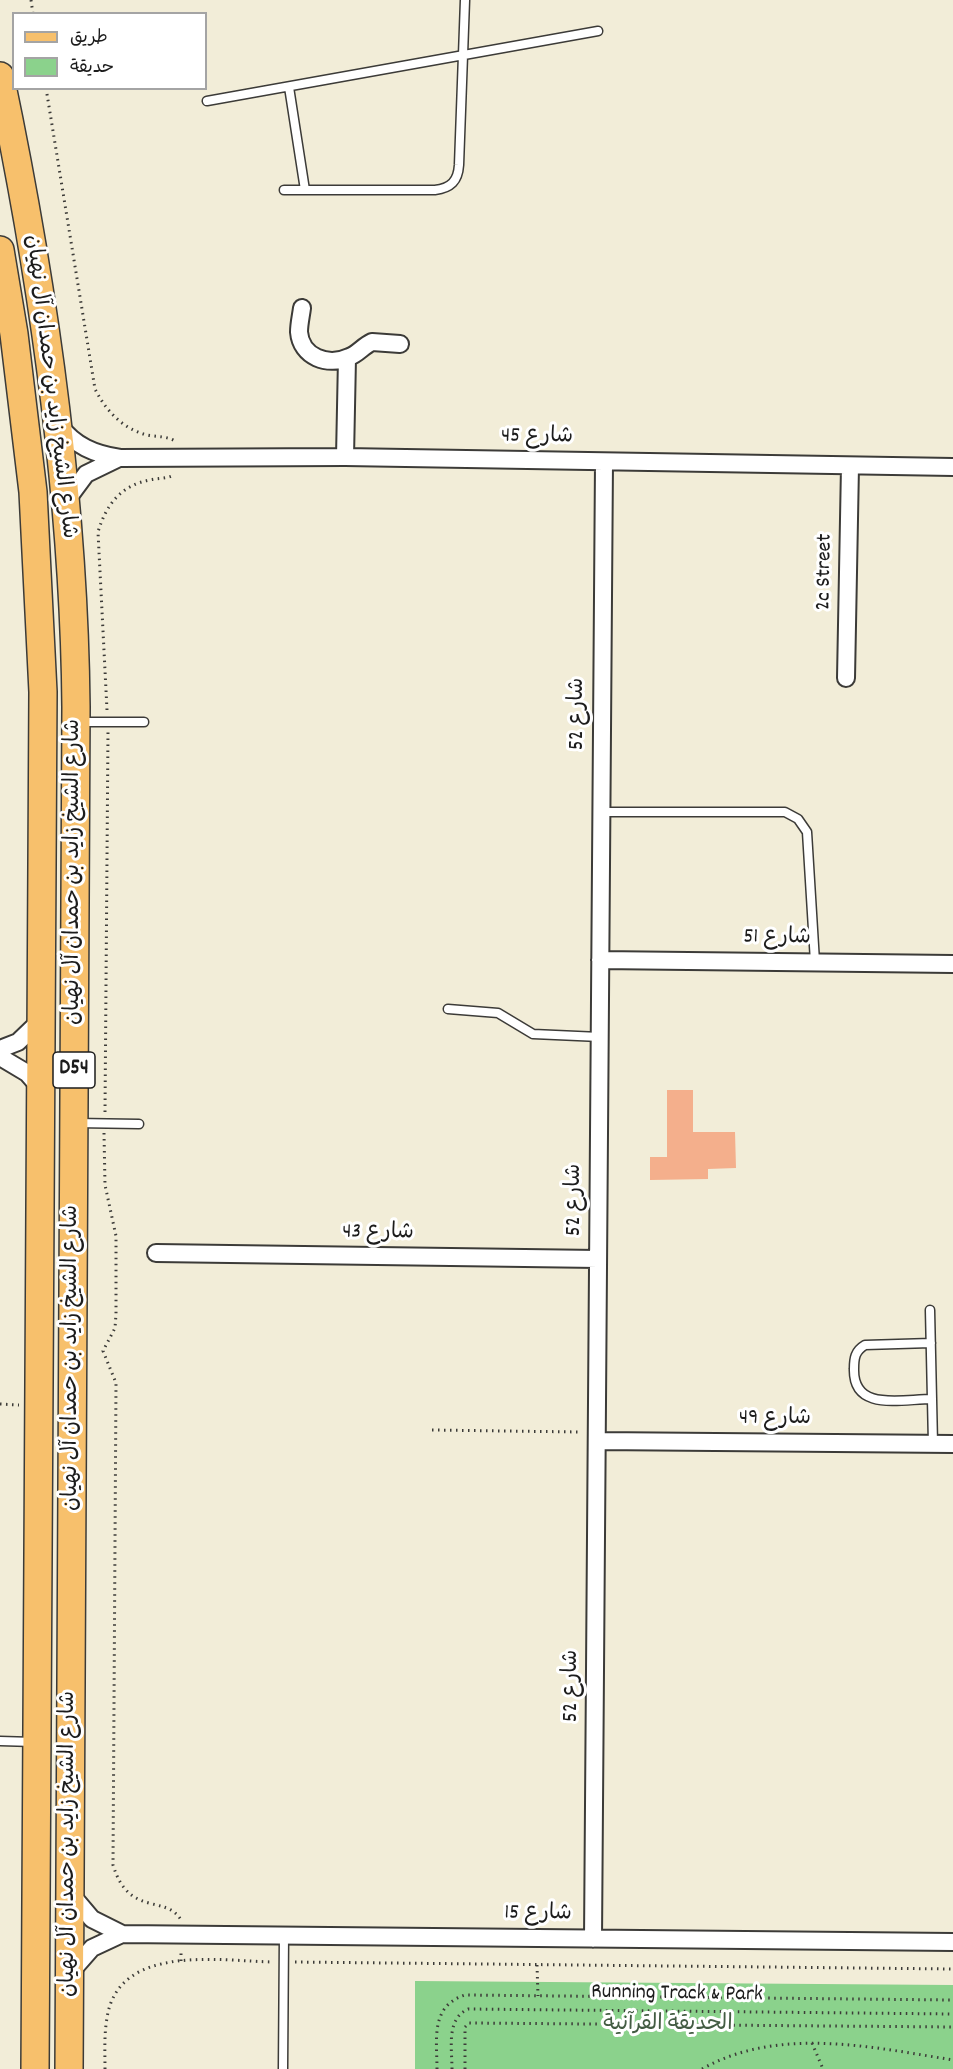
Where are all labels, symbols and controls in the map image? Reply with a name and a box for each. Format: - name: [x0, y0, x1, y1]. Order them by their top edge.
- legend: [12, 12, 207, 90]
- text: طريق: [70, 26, 108, 51]
- text: حديقة: [70, 56, 114, 81]
- street label: شارع الشيخ زايد بن حمدان آل نهيان: [17, 234, 81, 540]
- street label: شارع 45: [501, 424, 573, 452]
- street label: 2c Street: [812, 533, 840, 611]
- street label: شارع 52: [566, 678, 592, 750]
- street label: شارع الشيخ زايد بن حمدان آل نهيان: [62, 719, 88, 1025]
- street label: شارع 51: [743, 925, 811, 953]
- road number: D54: [53, 1052, 95, 1088]
- street label: شارع 52: [563, 1164, 589, 1236]
- street label: شارع الشيخ زايد بن حمدان آل نهيان: [60, 1205, 86, 1511]
- street label: شارع 43: [342, 1220, 414, 1248]
- street label: شارع 49: [739, 1407, 811, 1433]
- street label: شارع 52: [560, 1650, 586, 1722]
- street label: شارع الشيخ زايد بن حمدان آل نهيان: [57, 1691, 83, 1997]
- street label: شارع 15: [504, 1901, 572, 1929]
- street label: Running Track & Park: [591, 1980, 763, 2010]
- park label: الحديقة القرآنية: [603, 2013, 733, 2039]

